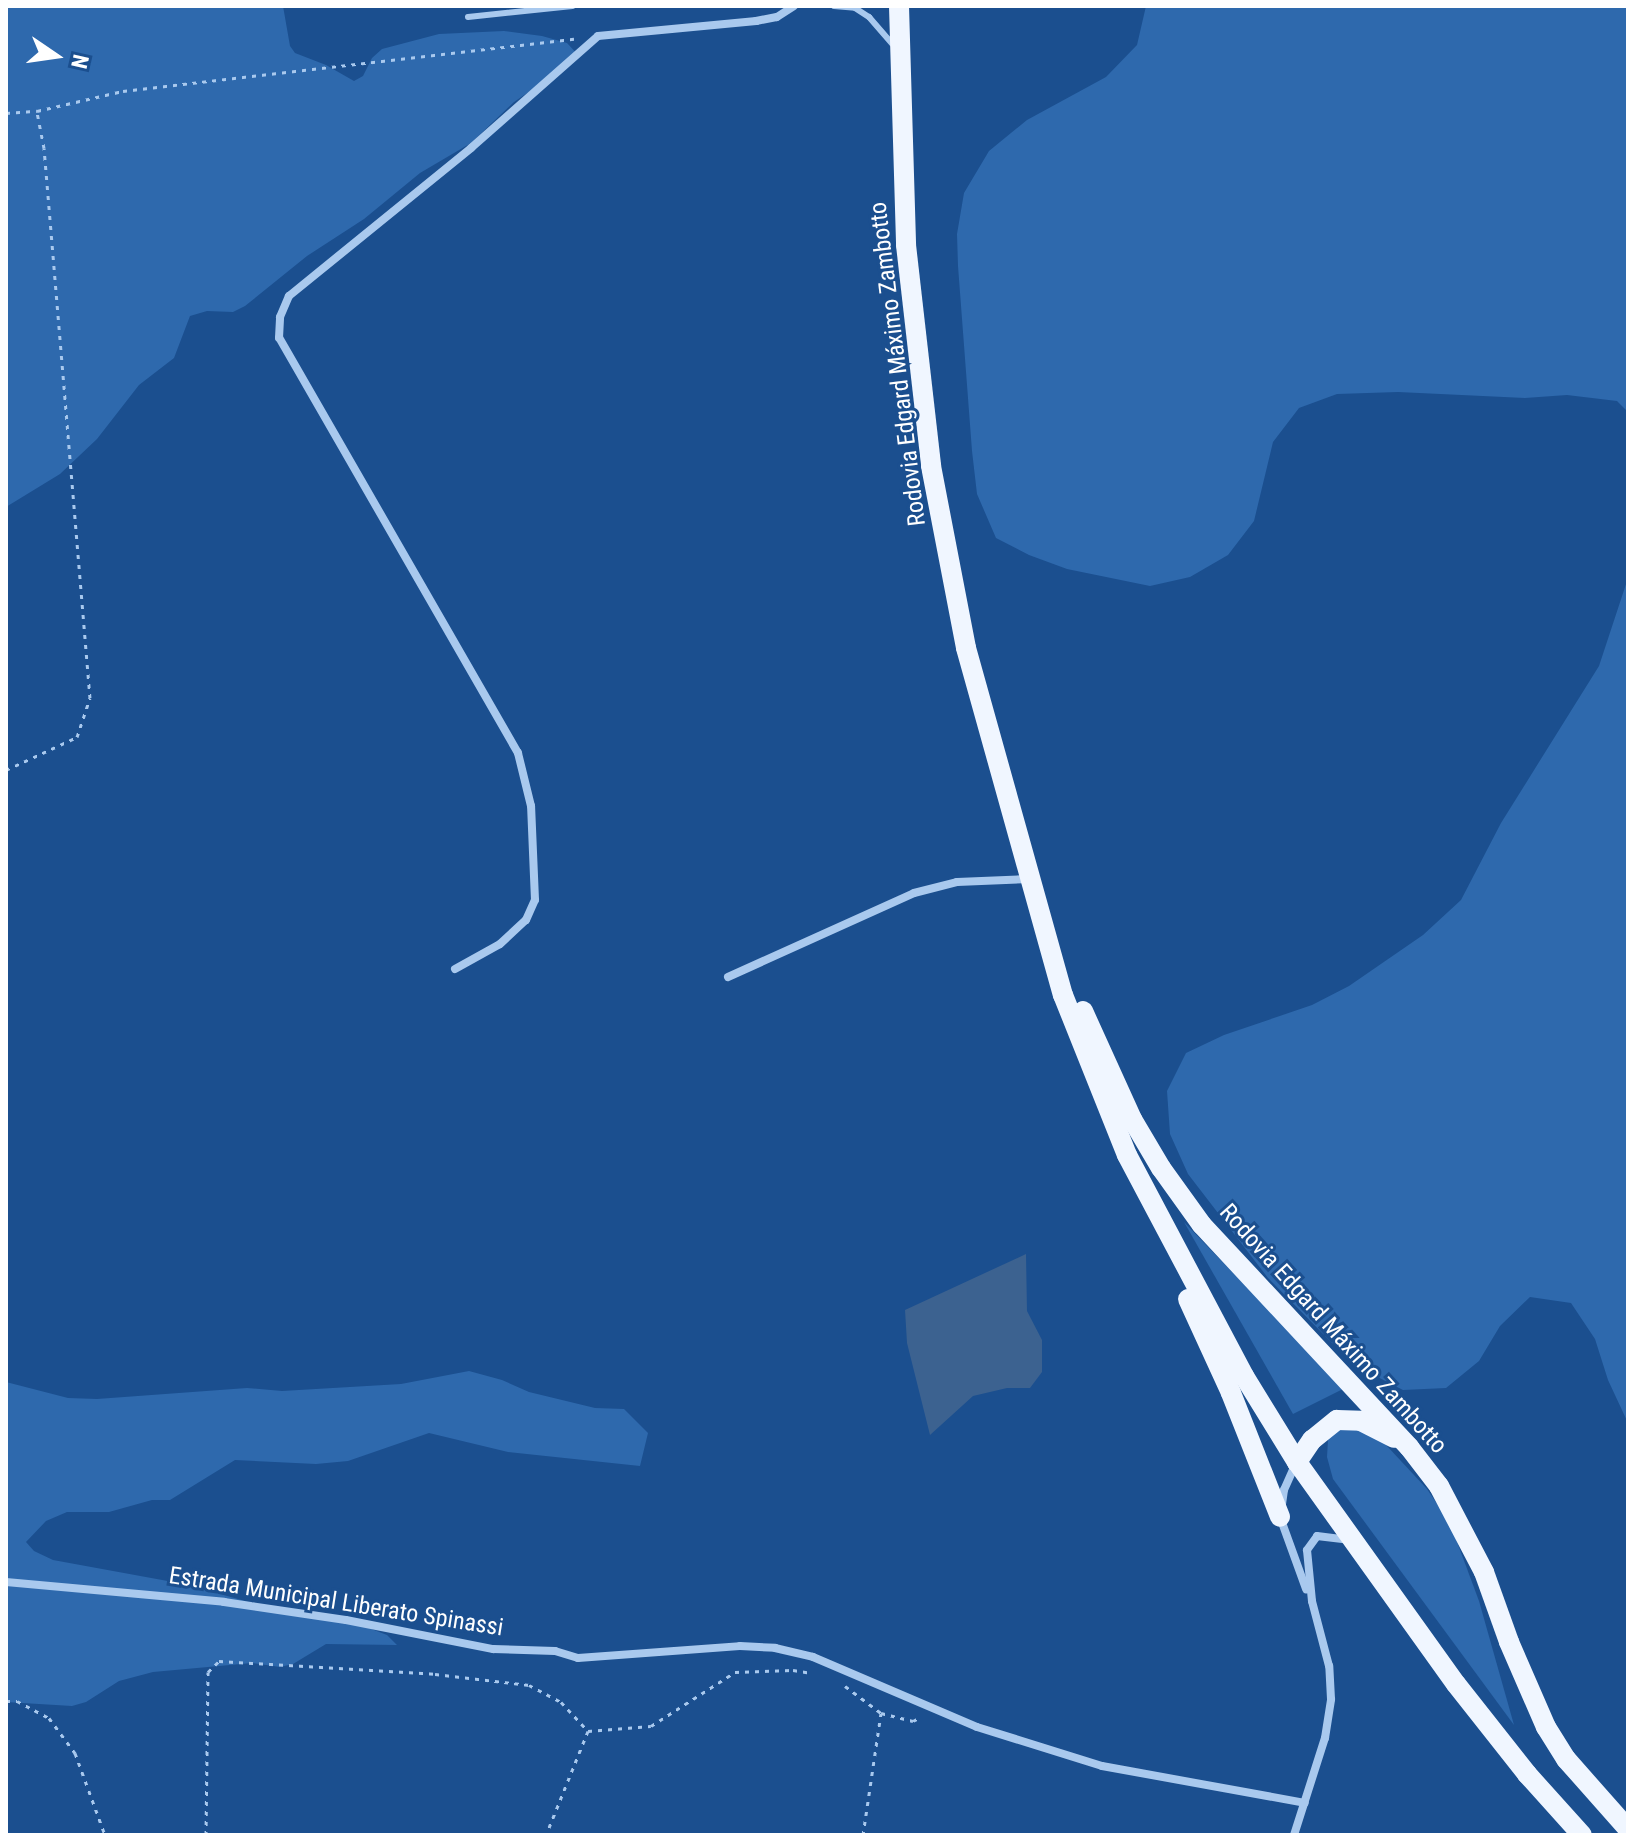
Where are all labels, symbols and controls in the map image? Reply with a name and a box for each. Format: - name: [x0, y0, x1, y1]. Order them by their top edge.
- north arrow: [16, 16, 96, 96]
- text: N: [66, 52, 94, 71]
- street label: Rodovia Edgard Máximo Zambotto: [864, 200, 932, 528]
- street label: Rodovia Edgard Máximo Zambotto: [1213, 1198, 1453, 1460]
- street label: Estrada Municipal Liberato Spinassi: [167, 1561, 505, 1643]

